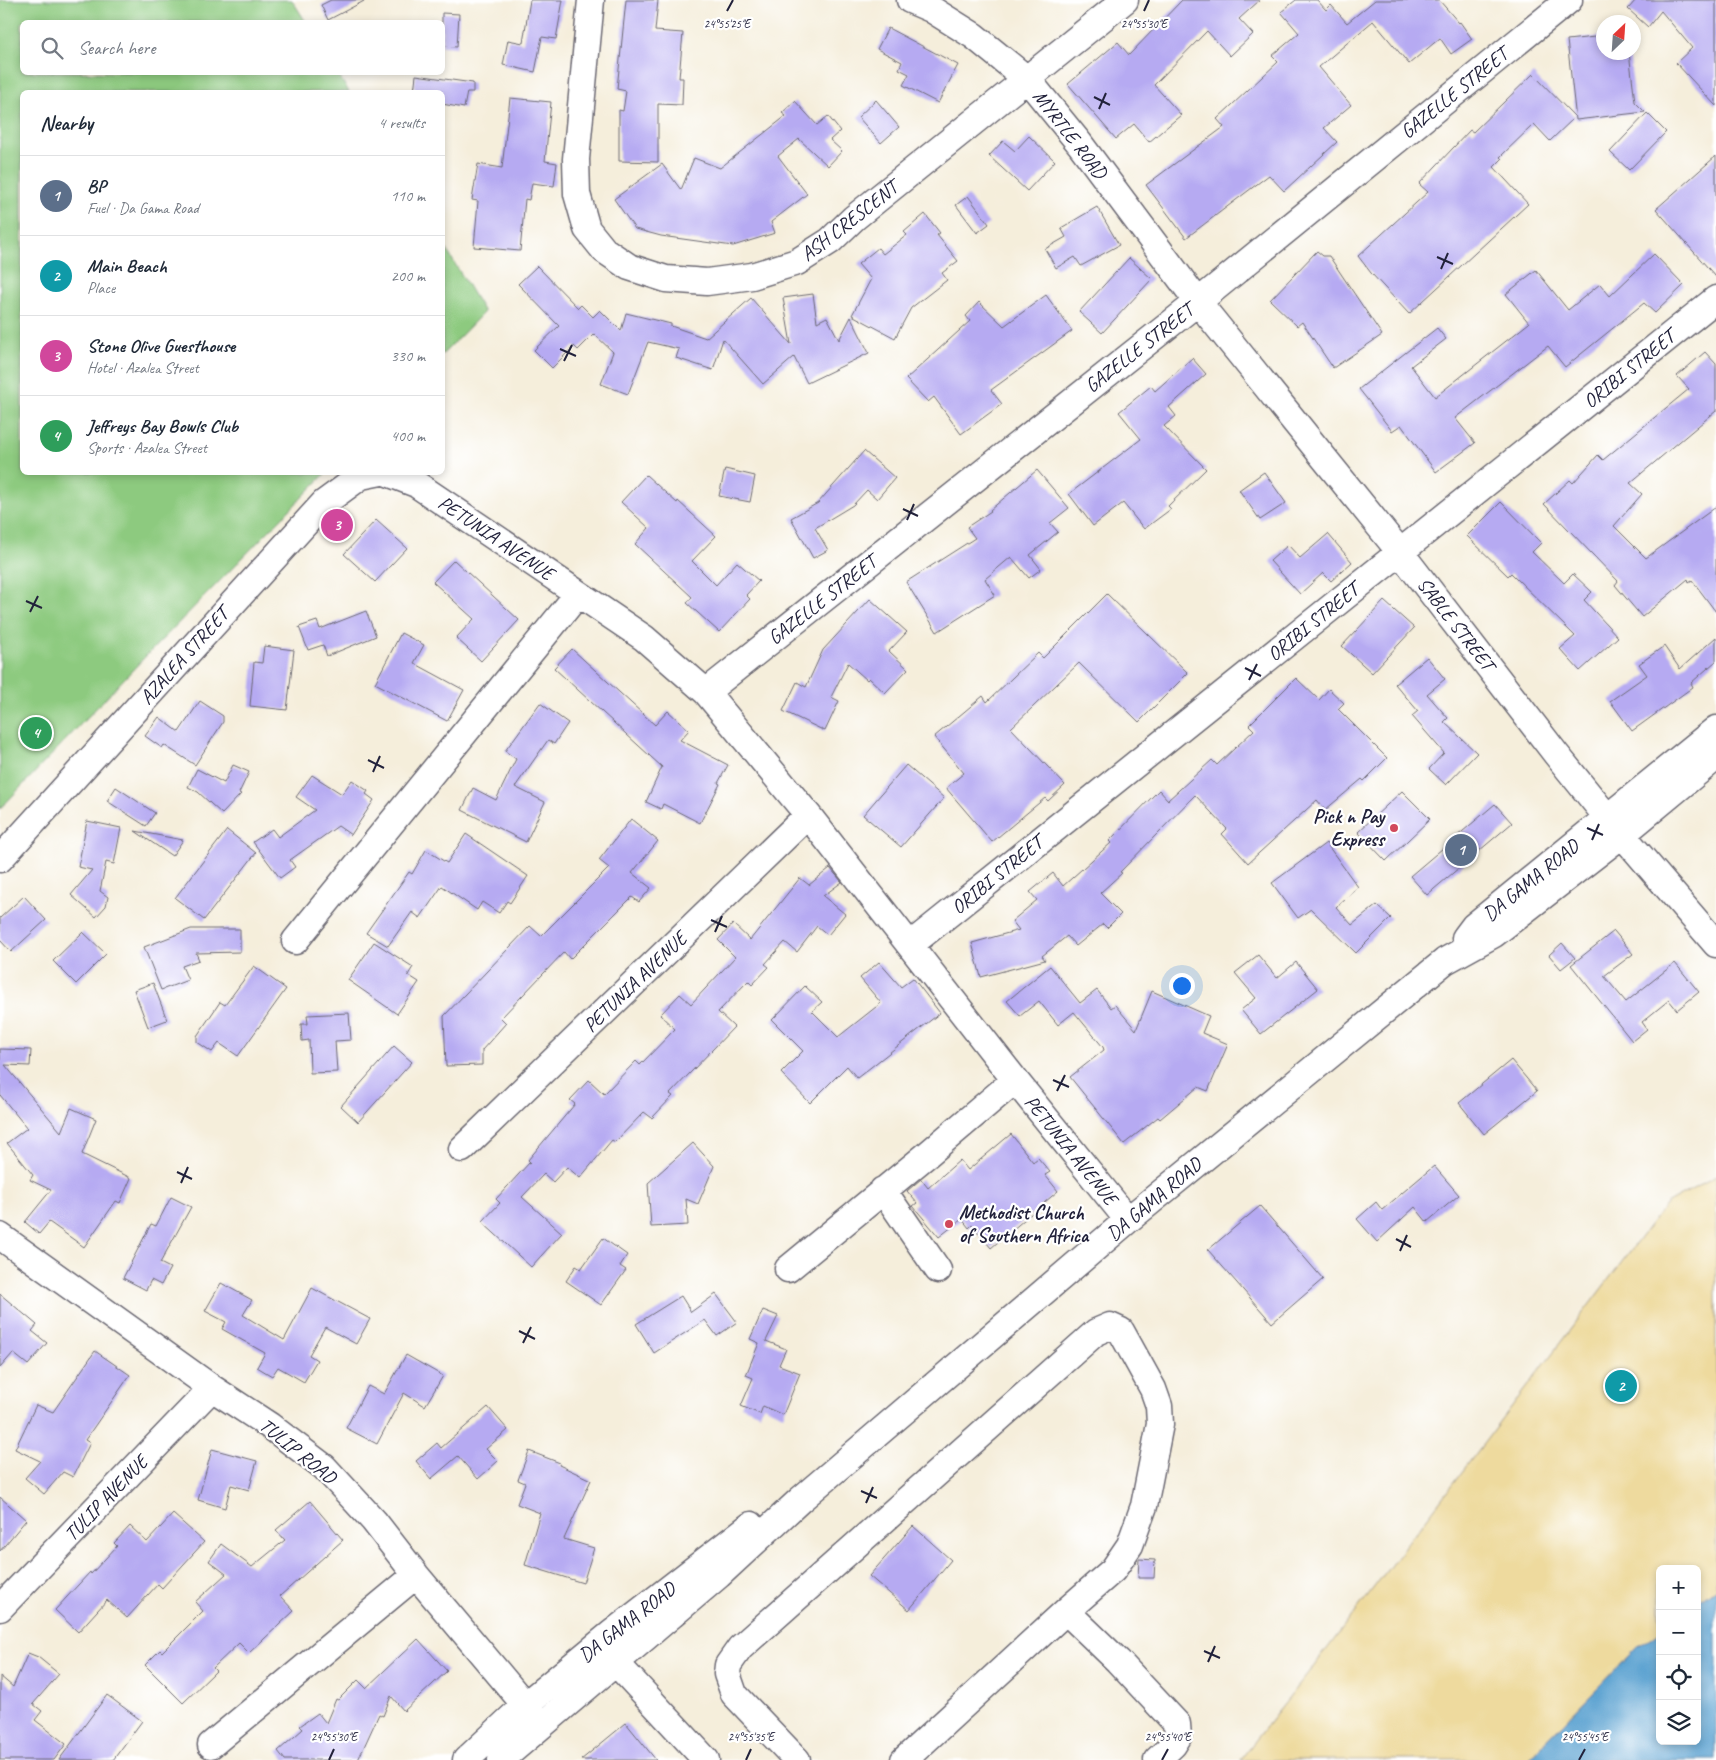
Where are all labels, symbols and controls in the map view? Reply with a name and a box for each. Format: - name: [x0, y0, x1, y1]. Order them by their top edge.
- north arrow: [1596, 15, 1641, 60]
- text: 24°55'25"E: [704, 16, 752, 32]
- text: 24°55'30"E: [1121, 16, 1169, 32]
- search box: [20, 20, 445, 75]
- icon: search: [38, 34, 66, 62]
- text: Search here: [78, 36, 155, 60]
- street label: GAZELLE STREET: [1395, 39, 1516, 144]
- street label: MYRTLE ROAD: [1027, 84, 1113, 185]
- text: Nearby: [40, 110, 93, 136]
- text: 4 results: [378, 113, 425, 133]
- street label: ASH CRESCENT: [796, 172, 906, 267]
- text: BP: [87, 174, 106, 198]
- text: 1: [52, 186, 60, 206]
- text: 110 m: [391, 186, 425, 206]
- text: Fuel · Da Gama Road: [87, 198, 199, 218]
- text: Main Beach: [87, 254, 167, 278]
- text: 2: [52, 266, 60, 286]
- text: 200 m: [391, 266, 425, 286]
- text: Place: [87, 278, 115, 298]
- street label: GAZELLE STREET: [1080, 295, 1202, 398]
- street label: ORIBI STREET: [1578, 321, 1684, 414]
- text: Stone Olive Guesthouse: [87, 334, 235, 358]
- text: 3: [52, 346, 60, 366]
- text: 330 m: [391, 346, 425, 366]
- text: Hotel · Azalea Street: [87, 358, 199, 378]
- text: Jeffreys Bay Bowls Club: [87, 414, 238, 438]
- text: 4: [52, 426, 60, 446]
- text: 400 m: [391, 426, 425, 446]
- text: Sports · Azalea Street: [87, 438, 207, 458]
- street label: PETUNIA AVENUE: [433, 490, 561, 588]
- pin: 3: [321, 506, 353, 544]
- street label: GAZELLE STREET: [763, 547, 885, 650]
- street label: SABLE STREET: [1412, 572, 1503, 679]
- street label: ORIBI STREET: [1262, 574, 1368, 667]
- street label: AZALEA STREET: [134, 599, 237, 710]
- pin: 4: [20, 714, 52, 752]
- place label: Pick n Pay Express: [1313, 804, 1386, 852]
- marker: Pick n Pay Express: [1388, 822, 1400, 834]
- street label: ORIBI STREET: [946, 827, 1052, 920]
- pin: 1: [1445, 831, 1477, 869]
- street label: DA GAMA ROAD: [1478, 833, 1585, 926]
- street label: PETUNIA AVENUE: [578, 924, 694, 1038]
- your location: [1169, 973, 1195, 999]
- street label: PETUNIA AVENUE: [1019, 1090, 1125, 1212]
- street label: DA GAMA ROAD: [1101, 1151, 1208, 1246]
- place label: Methodist Church of Southern Africa: [959, 1200, 1090, 1248]
- marker: Methodist Church of Southern Africa: [943, 1218, 955, 1230]
- pin: 2: [1605, 1367, 1637, 1405]
- street label: TULIP ROAD: [255, 1412, 343, 1490]
- street label: TULIP AVENUE: [59, 1448, 155, 1546]
- map controls: [1656, 1565, 1701, 1745]
- button: +: [1656, 1565, 1701, 1610]
- street label: DA GAMA ROAD: [573, 1575, 682, 1668]
- button: −: [1656, 1610, 1701, 1655]
- button: locate: [1656, 1655, 1701, 1700]
- button: layers: [1656, 1700, 1701, 1745]
- text: 24°55'30"E: [311, 1729, 359, 1745]
- text: 24°55'35"E: [728, 1729, 776, 1745]
- text: 24°55'40"E: [1145, 1729, 1193, 1745]
- text: 24°55'45"E: [1562, 1729, 1610, 1745]

